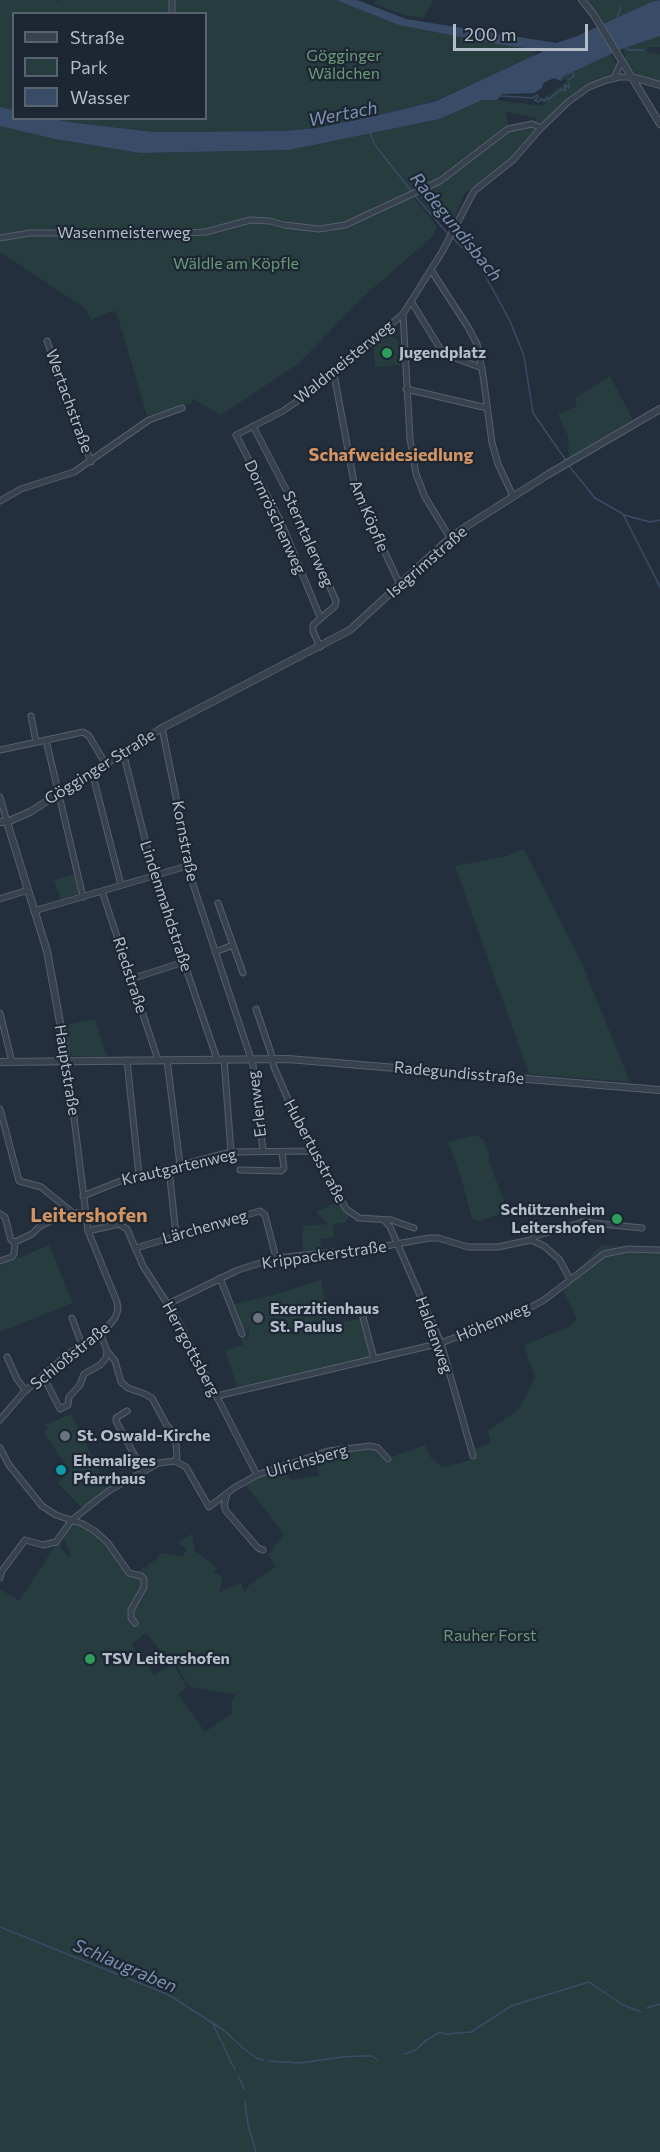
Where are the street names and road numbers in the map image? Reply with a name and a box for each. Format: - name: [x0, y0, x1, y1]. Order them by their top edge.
- street label: Wasenmeisterweg: [57, 223, 191, 243]
- street label: Waldmeisterweg: [291, 316, 397, 408]
- street label: Wertachstraße: [41, 347, 97, 455]
- street label: Dornröschenweg: [240, 457, 310, 577]
- street label: Am Köpfle: [345, 477, 393, 555]
- street label: Sterntalerweg: [278, 488, 338, 590]
- street label: Isegrimstraße: [383, 522, 471, 602]
- street label: Gögginger Straße: [41, 725, 159, 809]
- street label: Kornstraße: [168, 799, 202, 883]
- street label: Lindenmahdstraße: [136, 838, 196, 974]
- street label: Riedstraße: [109, 934, 151, 1016]
- street label: Hauptstraße: [50, 1023, 84, 1117]
- street label: Radegundisstraße: [393, 1058, 525, 1088]
- street label: Erlenweg: [243, 1070, 271, 1138]
- street label: Hubertusstraße: [280, 1096, 350, 1206]
- street label: Krautgartenweg: [120, 1144, 238, 1190]
- street label: Lärchenweg: [160, 1206, 250, 1248]
- street label: Krippackerstraße: [260, 1237, 388, 1273]
- street label: Haldenweg: [411, 1294, 457, 1376]
- street label: Herrgottsberg: [158, 1298, 224, 1400]
- street label: Höhenweg: [453, 1298, 533, 1346]
- street label: Schloßstraße: [27, 1318, 113, 1394]
- street label: Ulrichsberg: [264, 1440, 350, 1482]

